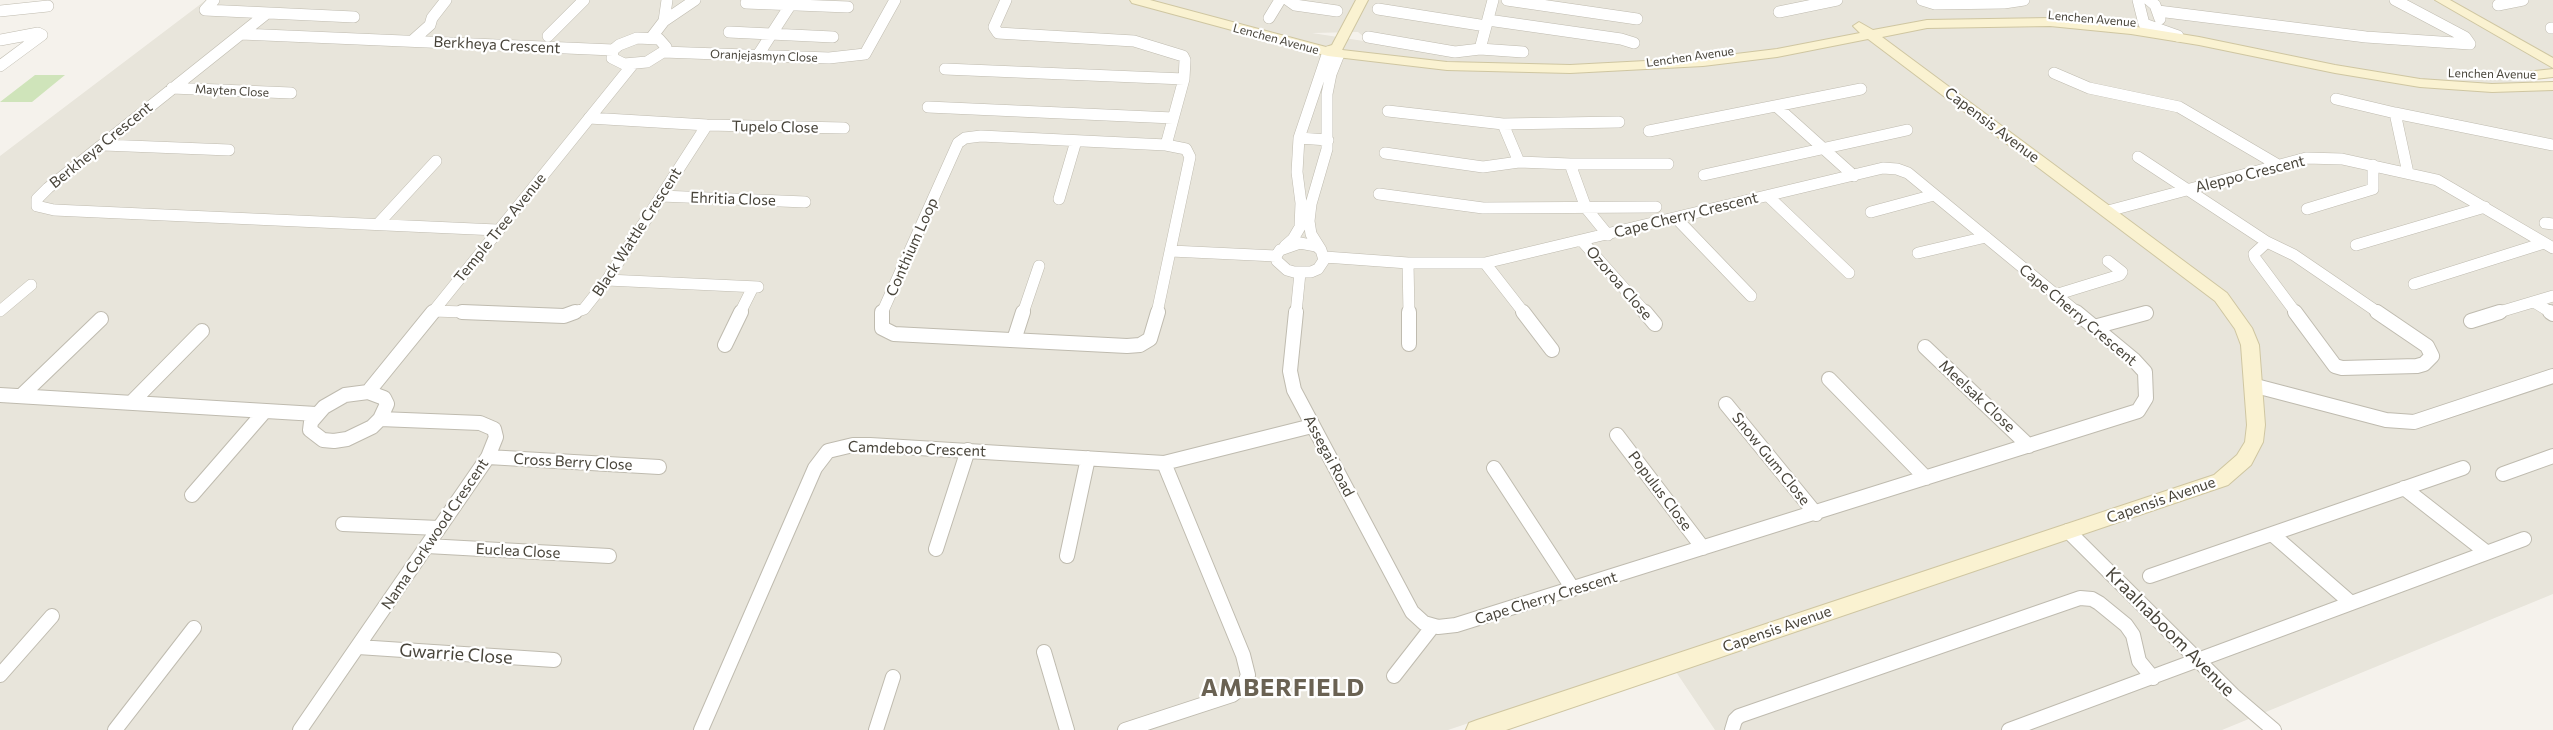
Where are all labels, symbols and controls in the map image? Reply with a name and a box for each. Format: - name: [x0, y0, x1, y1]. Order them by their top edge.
- street label: Lenchen Avenue: [2047, 8, 2137, 30]
- street label: Lenchen Avenue: [1231, 21, 1321, 57]
- street label: Berkheya Crescent: [433, 33, 561, 57]
- street label: Lenchen Avenue: [1645, 44, 1735, 70]
- street label: Oranjejasmyn Close: [710, 47, 818, 65]
- street label: Lenchen Avenue: [2448, 66, 2536, 82]
- street label: Mayten Close: [195, 82, 269, 100]
- street label: Capensis Avenue: [1941, 84, 2043, 166]
- street label: Berkheya Crescent: [46, 98, 156, 192]
- street label: Tupelo Close: [731, 117, 819, 137]
- street label: Aleppo Crescent: [2193, 152, 2307, 196]
- street label: Black Wattle Crescent: [589, 164, 685, 300]
- street label: Temple Tree Avenue: [450, 170, 550, 286]
- street label: Cape Cherry Crescent: [1612, 188, 1760, 242]
- street label: Ehritia Close: [690, 189, 776, 209]
- street label: Conthium Loop: [882, 195, 942, 299]
- street label: Ozoroa Close: [1582, 242, 1656, 324]
- street label: Cape Cherry Crescent: [2016, 261, 2140, 369]
- street label: Meelsak Close: [1935, 356, 2019, 436]
- street label: Snow Gum Close: [1728, 409, 1814, 509]
- street label: Assegai Road: [1300, 412, 1358, 500]
- street label: Camdeboo Crescent: [848, 438, 986, 460]
- street label: Populus Close: [1624, 448, 1696, 534]
- street label: Cross Berry Close: [513, 450, 633, 474]
- street label: Nama Corkwood Crescent: [378, 455, 492, 613]
- street label: Capensis Avenue: [2104, 473, 2218, 527]
- street label: Euclea Close: [475, 540, 561, 562]
- street label: Kraalnaboom Avenue: [2101, 563, 2239, 701]
- street label: Cape Cherry Crescent: [1473, 568, 1619, 628]
- street label: Capensis Avenue: [1720, 602, 1834, 656]
- street label: Gwarrie Close: [399, 639, 513, 669]
- district label: AMBERFIELD: [1200, 674, 1366, 702]

